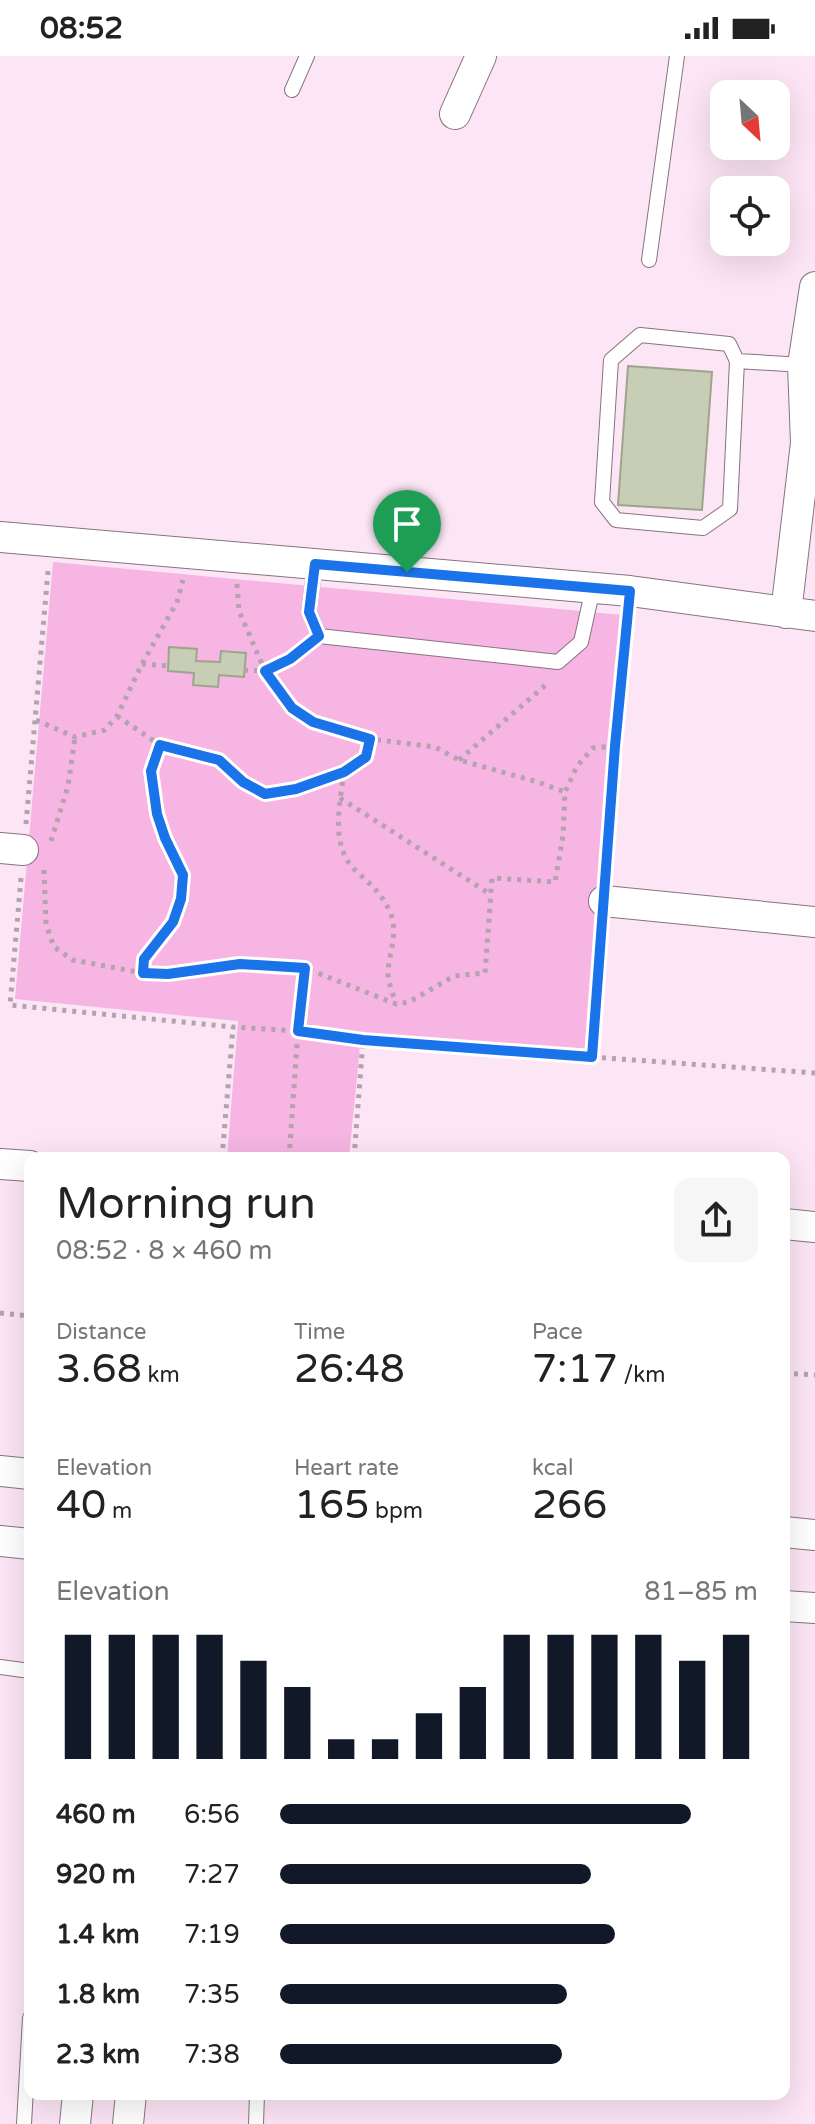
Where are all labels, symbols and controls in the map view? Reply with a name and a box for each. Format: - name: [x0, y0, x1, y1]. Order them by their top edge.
- text: 08:52: [40, 10, 123, 47]
- north arrow: [710, 80, 790, 160]
- map controls: [710, 80, 790, 256]
- button: locate: [710, 176, 790, 256]
- pin: [373, 490, 441, 572]
- icon: arrive: [385, 502, 429, 546]
- text: Morning run: [56, 1178, 316, 1231]
- button: share: [674, 1178, 758, 1262]
- text: 08:52 · 8 × 460 m: [56, 1235, 272, 1266]
- text: Distance: [56, 1319, 147, 1345]
- text: Time: [294, 1319, 345, 1345]
- text: Pace: [532, 1319, 583, 1345]
- text: 3.68: [56, 1345, 142, 1393]
- text: 26:48: [294, 1345, 405, 1393]
- text: 7:17: [532, 1345, 618, 1393]
- text: km: [142, 1362, 180, 1388]
- text: /km: [618, 1362, 665, 1388]
- text: Elevation: [56, 1455, 152, 1481]
- text: Heart rate: [294, 1455, 399, 1481]
- text: kcal: [532, 1455, 573, 1481]
- text: 40: [56, 1481, 106, 1529]
- text: 165: [294, 1481, 369, 1529]
- text: 266: [532, 1481, 607, 1529]
- text: m: [106, 1498, 132, 1524]
- text: bpm: [369, 1498, 423, 1524]
- text: Elevation: [56, 1576, 170, 1607]
- text: 81–85 m: [644, 1576, 758, 1607]
- text: 460 m: [56, 1799, 136, 1830]
- text: 6:56: [184, 1799, 240, 1830]
- text: 920 m: [56, 1859, 136, 1890]
- text: 7:27: [184, 1859, 240, 1890]
- text: 1.4 km: [56, 1919, 140, 1950]
- text: 7:19: [184, 1919, 240, 1950]
- text: 1.8 km: [56, 1979, 140, 2010]
- text: 7:35: [184, 1979, 240, 2010]
- text: 2.3 km: [56, 2039, 140, 2070]
- text: 7:38: [184, 2039, 240, 2070]

